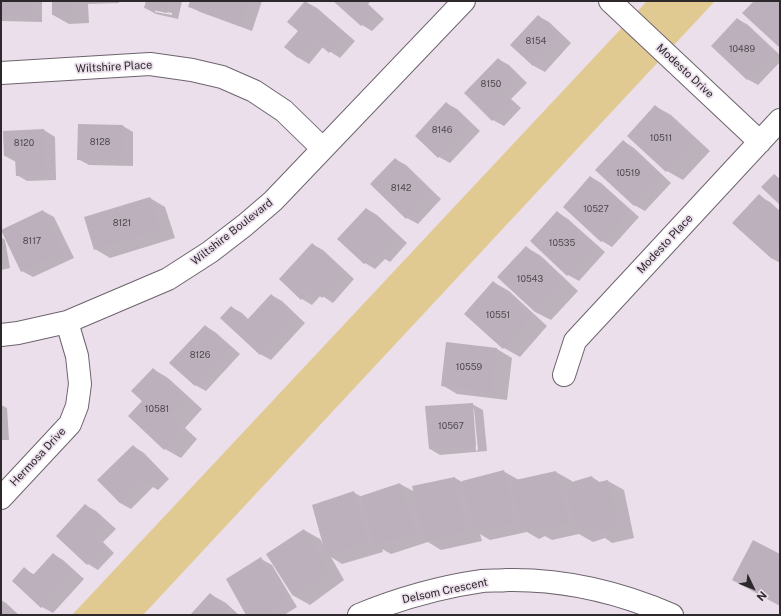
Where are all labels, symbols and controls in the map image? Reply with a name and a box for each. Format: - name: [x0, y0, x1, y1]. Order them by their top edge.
- house number: 8154: [526, 36, 546, 46]
- street label: Modesto Drive: [654, 41, 716, 101]
- house number: 10489: [729, 44, 755, 54]
- street label: Wiltshire Place: [75, 58, 153, 76]
- house number: 8150: [481, 79, 501, 89]
- house number: 8146: [432, 125, 452, 135]
- house number: 10511: [650, 133, 672, 143]
- house number: 8128: [90, 137, 110, 147]
- house number: 8120: [14, 138, 34, 148]
- house number: 10519: [616, 168, 640, 178]
- house number: 8142: [391, 183, 411, 193]
- street label: Wiltshire Boulevard: [189, 196, 275, 268]
- house number: 10527: [583, 204, 609, 214]
- street label: Modesto Place: [634, 212, 696, 276]
- house number: 8121: [113, 218, 131, 228]
- house number: 8117: [23, 236, 41, 246]
- house number: 10535: [549, 238, 575, 248]
- house number: 10543: [517, 274, 543, 284]
- house number: 10551: [486, 310, 510, 320]
- house number: 8126: [190, 350, 210, 360]
- house number: 10559: [456, 362, 482, 372]
- house number: 10581: [145, 404, 169, 414]
- house number: 10567: [438, 421, 464, 431]
- street label: Hermosa Drive: [8, 425, 68, 489]
- north arrow: [733, 568, 773, 608]
- street label: Delsom Crescent: [401, 575, 489, 607]
- text: N: [754, 589, 769, 603]

